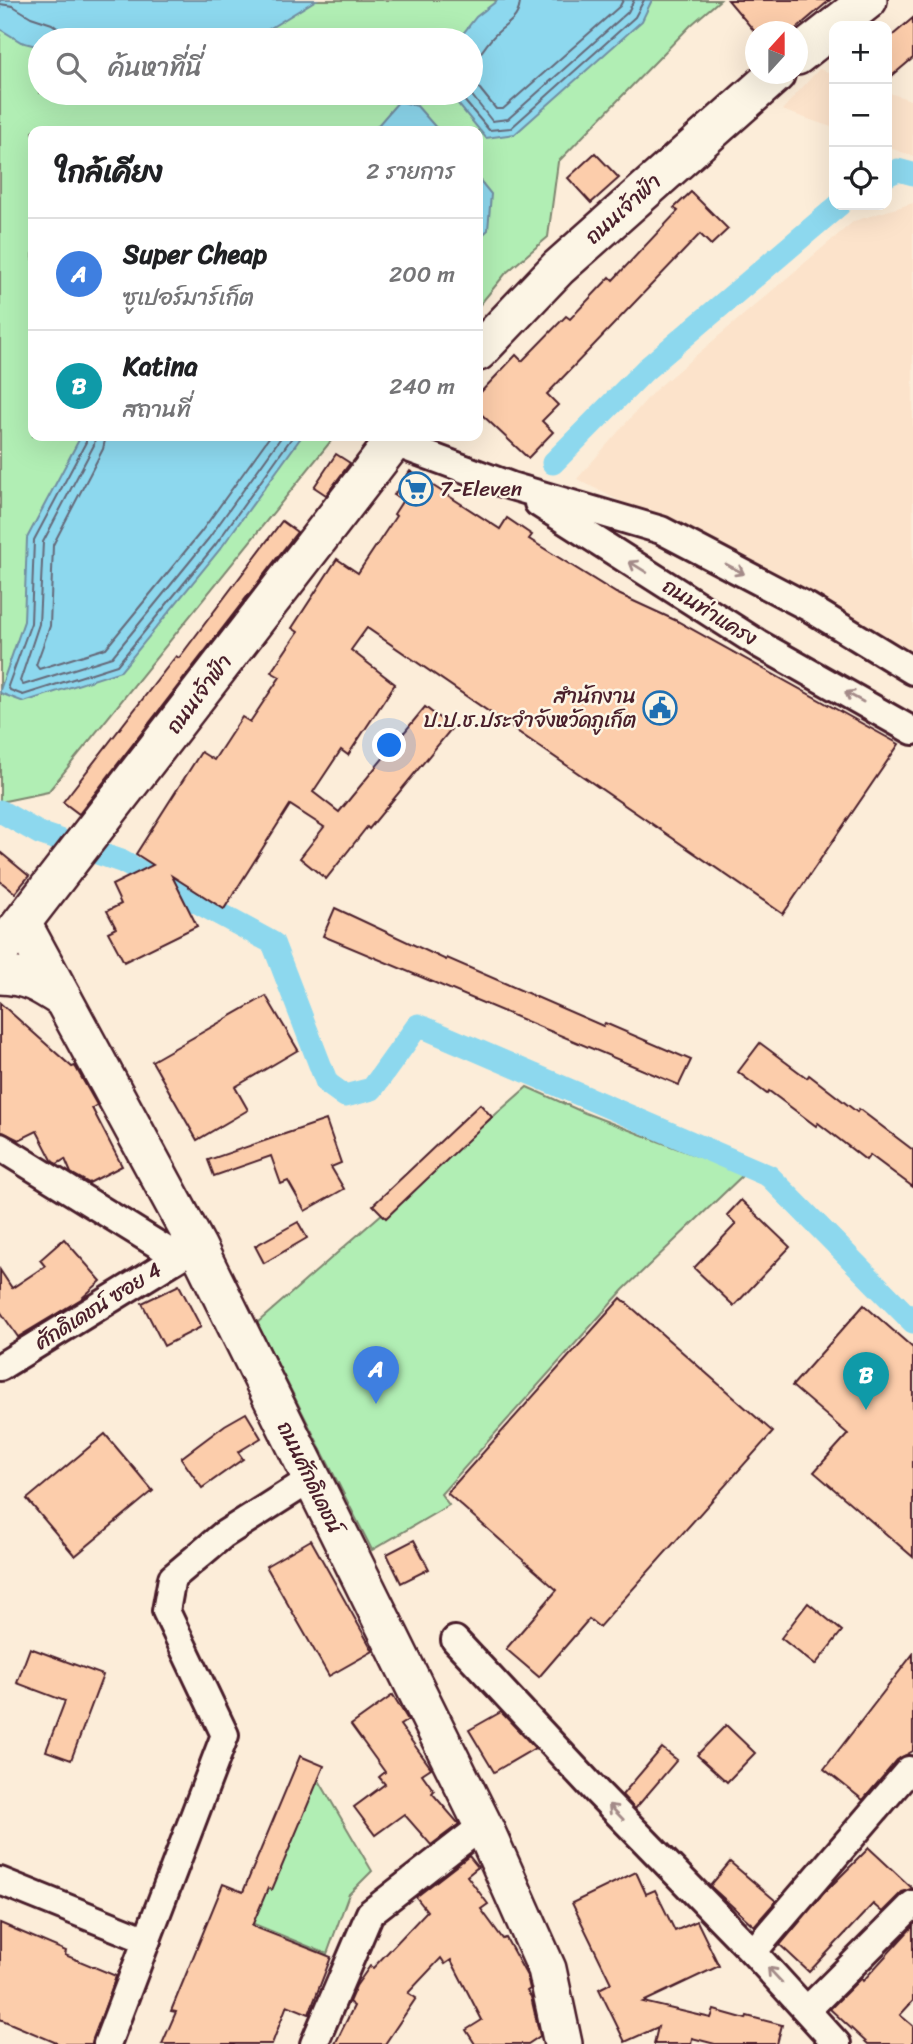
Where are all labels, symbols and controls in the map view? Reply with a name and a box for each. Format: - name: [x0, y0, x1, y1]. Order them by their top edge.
- north arrow: [745, 21, 808, 84]
- map controls: [829, 21, 892, 210]
- button: +: [829, 21, 892, 84]
- search box: [28, 28, 483, 105]
- text: ค้นหาที่นี่: [108, 44, 202, 90]
- icon: search: [52, 48, 90, 86]
- button: −: [829, 84, 892, 147]
- text: ใกล้เคียง: [56, 145, 163, 199]
- button: locate: [829, 147, 892, 210]
- text: 2 รายการ: [366, 151, 455, 192]
- street label: ถนนเจ้าฟ้า: [576, 164, 670, 254]
- text: Super Cheap: [123, 231, 267, 277]
- text: A: [71, 254, 87, 295]
- text: 200 m: [389, 254, 455, 295]
- text: ซูเปอร์มาร์เก็ต: [123, 277, 254, 318]
- text: Katina: [123, 343, 197, 389]
- text: B: [72, 366, 86, 407]
- text: 240 m: [389, 366, 455, 407]
- text: สถานที่: [123, 389, 191, 430]
- supermarket icon: 7-Eleven: [397, 470, 435, 508]
- place label: 7-Eleven: [440, 470, 522, 508]
- one-way arrow: [629, 560, 648, 574]
- one-way arrow: [724, 562, 745, 576]
- street label: ถนนท่าแครง: [655, 568, 765, 656]
- street label: ถนนเจ้าฟ้า: [156, 645, 242, 743]
- place label: สำนักงาน ป.ป.ช.ประจำจังหวัดภูเก็ต: [424, 677, 636, 739]
- public building icon: สำนักงาน ป.ป.ช.ประจำจังหวัดภูเก็ต: [641, 689, 679, 727]
- one-way arrow: [844, 690, 864, 704]
- your location: [372, 728, 406, 762]
- street label: ศักดิเดชน์ ซอย 4: [26, 1252, 169, 1361]
- pin: A: [353, 1346, 399, 1404]
- pin: B: [843, 1352, 889, 1410]
- street label: ถนนศักดิเดชน์: [266, 1414, 355, 1544]
- one-way arrow: [608, 1804, 625, 1821]
- one-way arrow: [766, 1967, 783, 1984]

